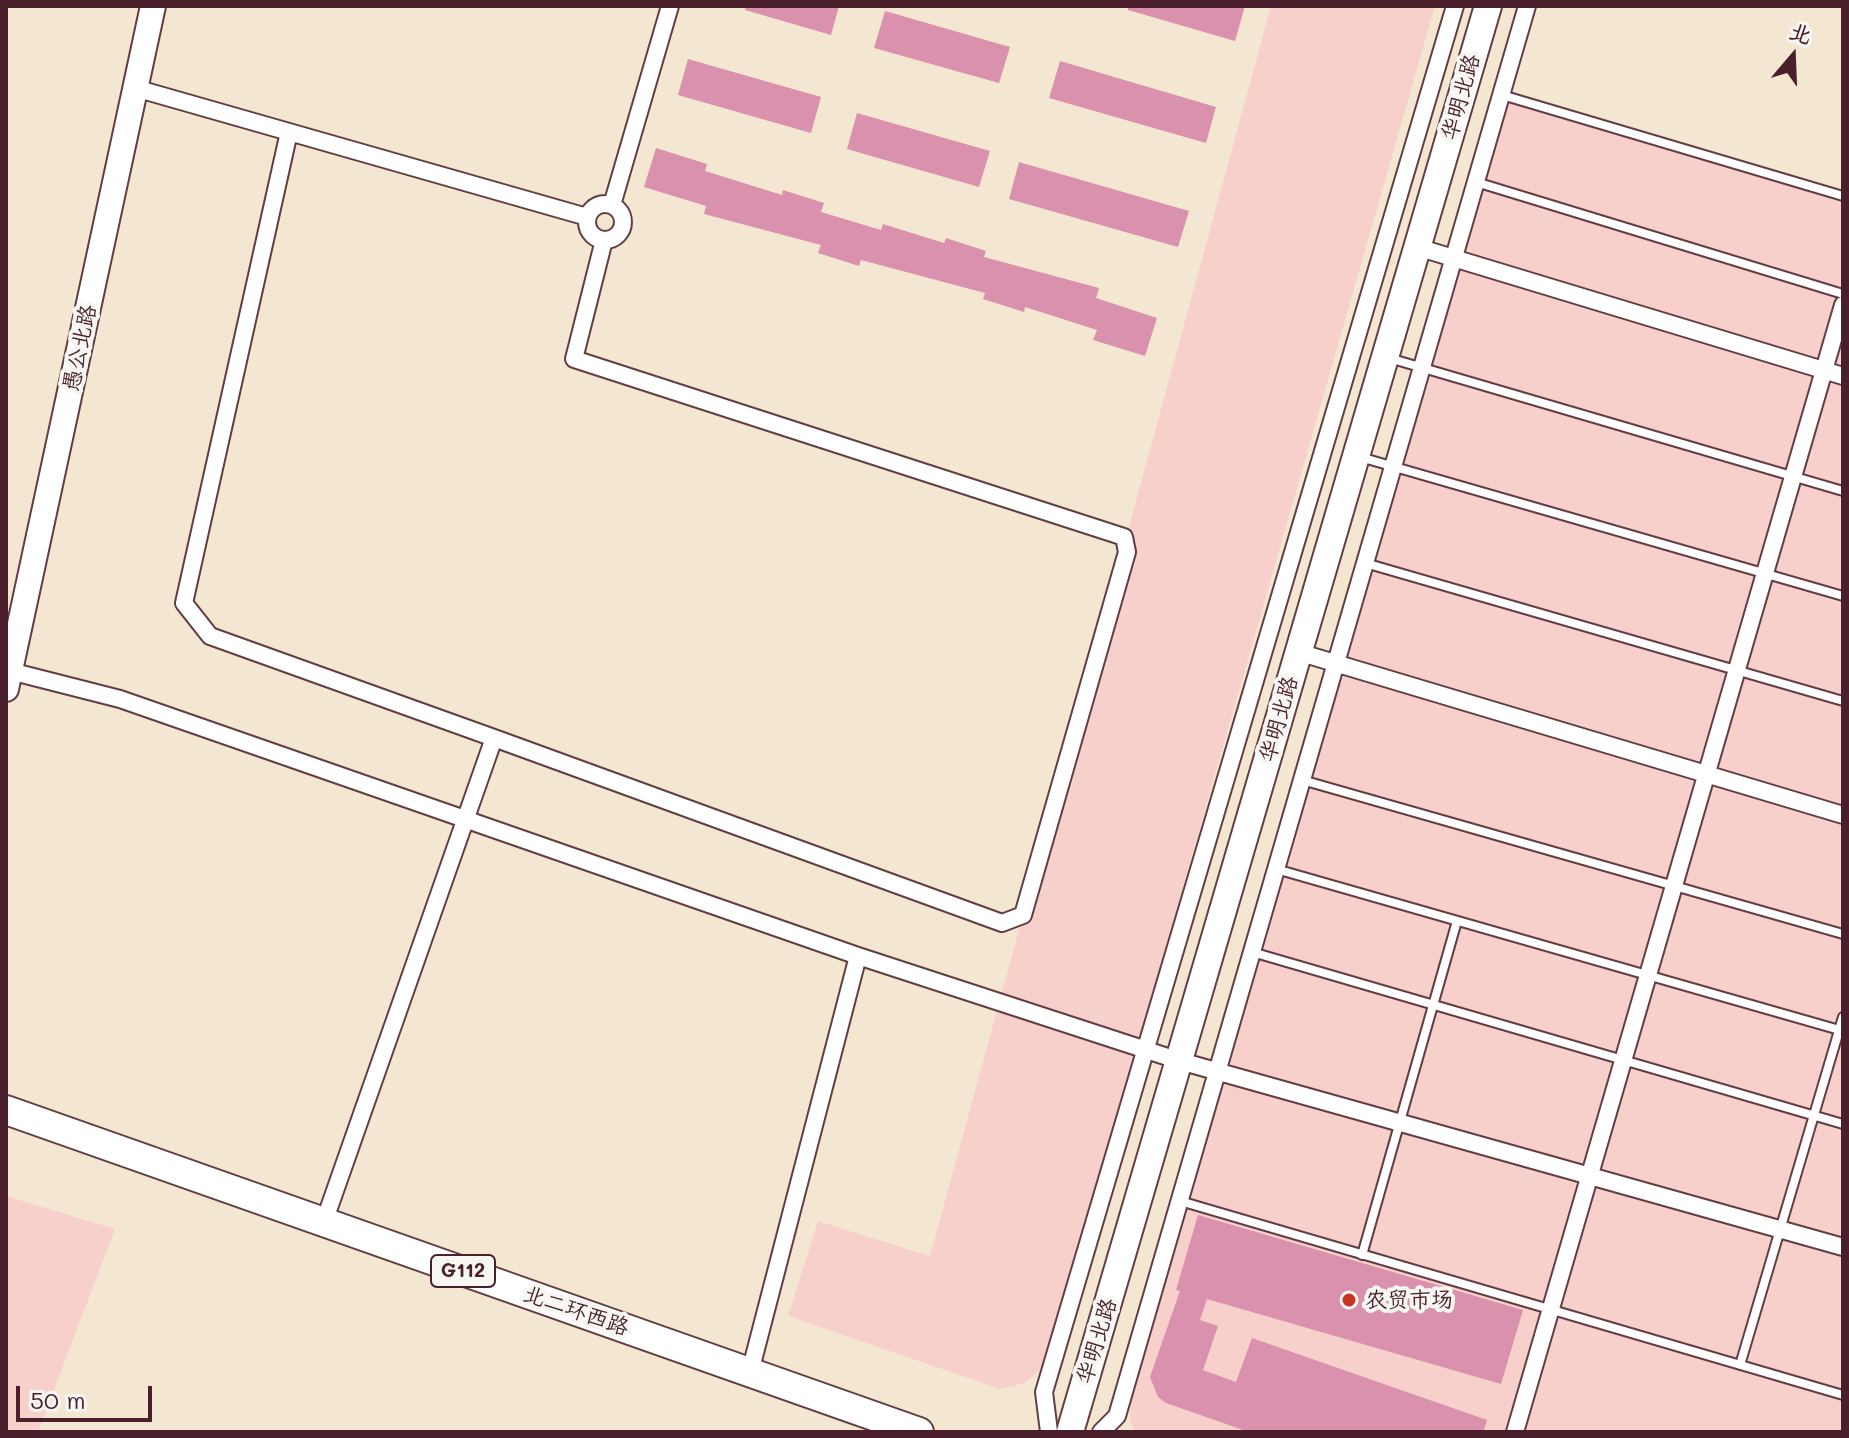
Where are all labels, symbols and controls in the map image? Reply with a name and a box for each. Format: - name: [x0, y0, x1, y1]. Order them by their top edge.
- north arrow: [1753, 16, 1833, 96]
- text: 北: [1786, 16, 1816, 50]
- street label: 华明北路: [1436, 51, 1486, 143]
- street label: 愚公北路: [58, 302, 102, 394]
- street label: 华明北路: [1254, 673, 1304, 765]
- road number: G112: [431, 1255, 495, 1287]
- street label: 北二环西路: [520, 1281, 632, 1341]
- place label: 农贸市场: [1365, 1287, 1453, 1313]
- marker: 农贸市场: [1340, 1291, 1358, 1309]
- street label: 华明北路: [1072, 1295, 1122, 1387]
- scale bar: [20, 1370, 156, 1420]
- text: 50 m: [30, 1384, 86, 1415]

